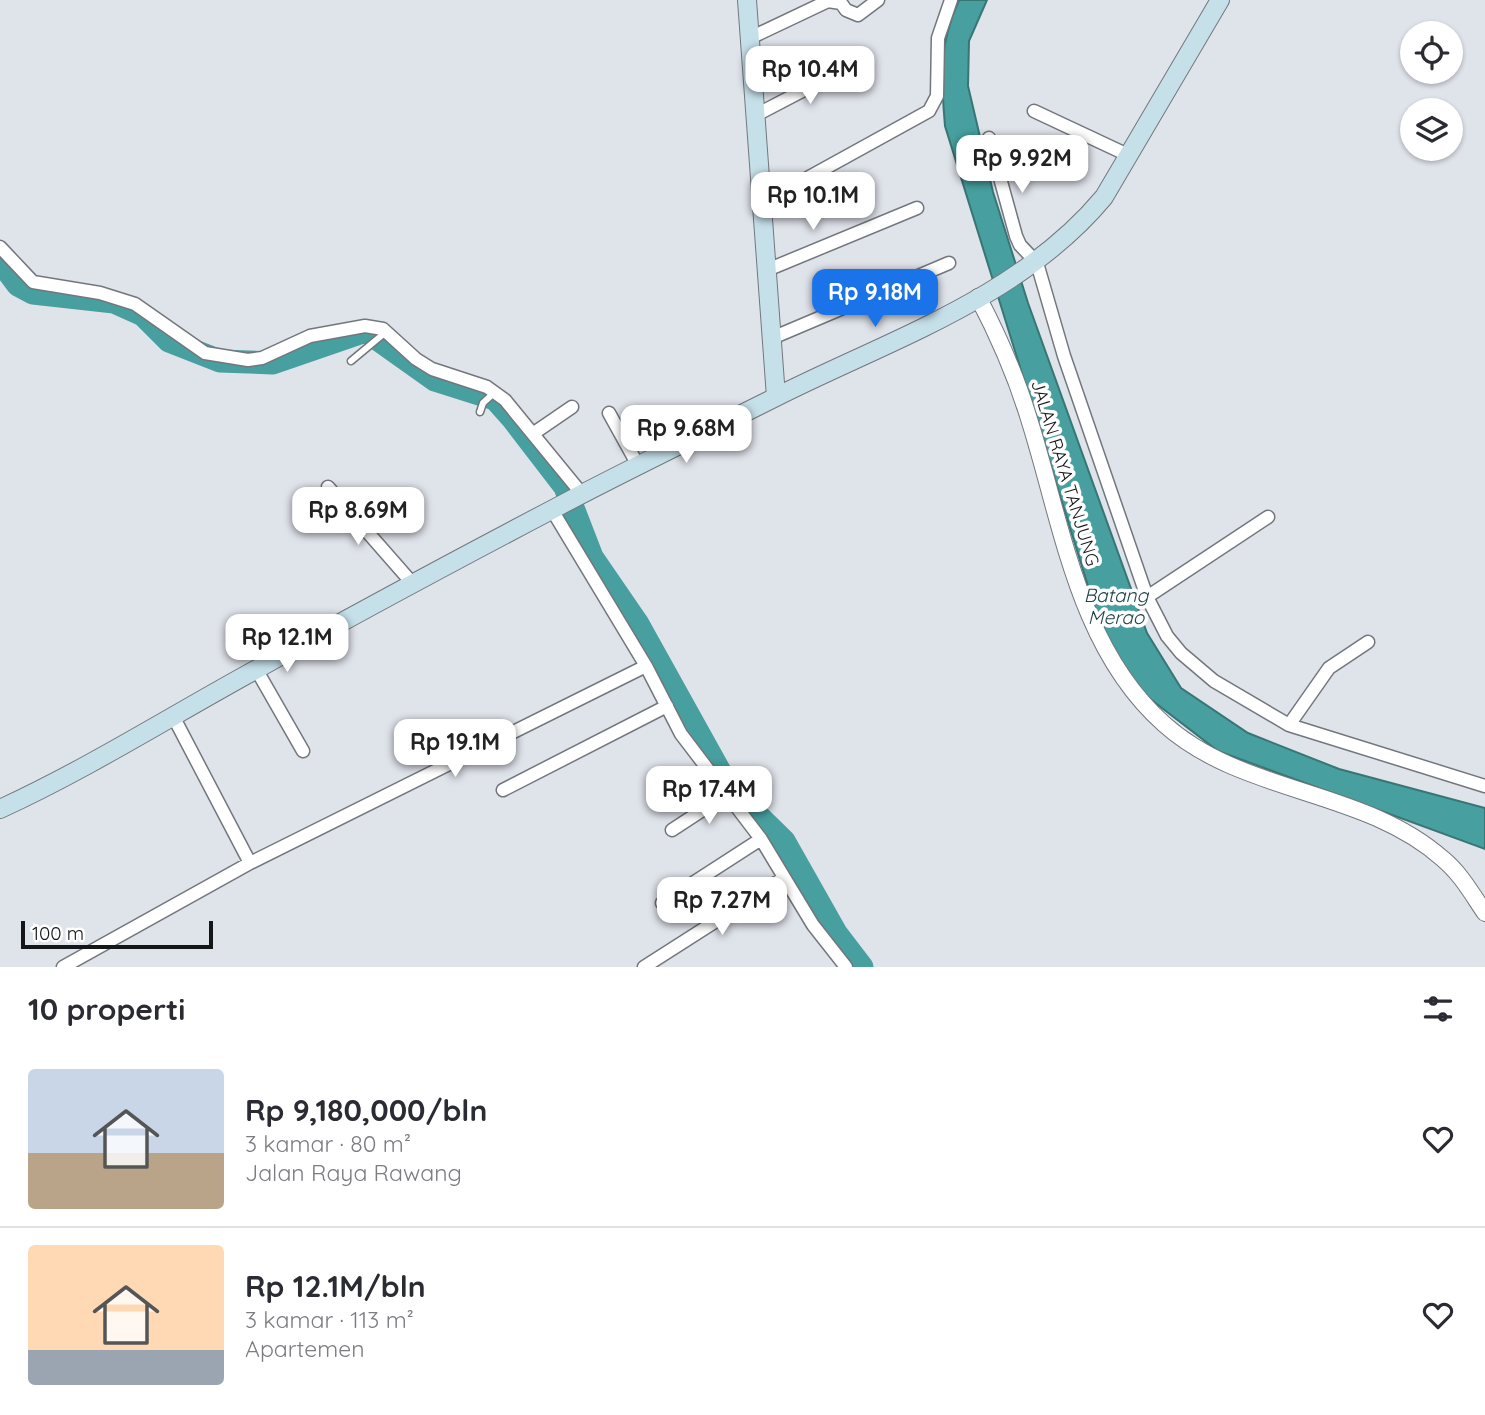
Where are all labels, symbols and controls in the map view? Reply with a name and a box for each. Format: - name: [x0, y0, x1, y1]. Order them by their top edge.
- map controls: [1400, 21, 1463, 161]
- button: locate: [1400, 21, 1463, 84]
- pin: Rp 10.4M: [738, 46, 882, 106]
- text: Rp 10.4M: [761, 54, 859, 83]
- button: layers: [1400, 98, 1463, 161]
- pin: Rp 9.92M: [950, 136, 1094, 195]
- text: Rp 9.92M: [972, 143, 1072, 172]
- pin: Rp 10.1M: [741, 173, 885, 232]
- text: Rp 10.1M: [767, 180, 859, 209]
- pin: Rp 9.18M: [803, 270, 947, 329]
- text: Rp 9.18M: [828, 277, 922, 306]
- street label: JALAN RAYA TANJUNG: [1026, 377, 1105, 569]
- pin: Rp 9.68M: [614, 406, 758, 465]
- text: Rp 9.68M: [637, 413, 735, 442]
- pin: Rp 8.69M: [286, 488, 430, 547]
- text: Rp 8.69M: [308, 495, 408, 524]
- water label: Batang Merao: [1084, 583, 1149, 629]
- pin: Rp 12.1M: [215, 614, 359, 674]
- text: Rp 12.1M: [241, 622, 333, 651]
- pin: Rp 19.1M: [383, 720, 527, 779]
- text: Rp 19.1M: [410, 727, 500, 756]
- pin: Rp 17.4M: [637, 766, 781, 826]
- text: Rp 17.4M: [662, 774, 756, 803]
- pin: Rp 7.27M: [650, 878, 794, 937]
- text: Rp 7.27M: [673, 885, 771, 914]
- scale bar: [21, 918, 214, 950]
- text: 100 m: [32, 921, 84, 945]
- text: 10 properti: [28, 990, 185, 1028]
- icon: filters: [1419, 990, 1457, 1028]
- text: Rp 9,180,000/bln: [245, 1091, 487, 1129]
- icon: home: [84, 1097, 168, 1181]
- icon: heart: [1419, 1120, 1457, 1158]
- text: 3 kamar · 80 m²: [245, 1129, 411, 1158]
- text: Jalan Raya Rawang: [245, 1158, 462, 1187]
- text: Rp 12.1M/bln: [245, 1267, 426, 1305]
- icon: home: [84, 1273, 168, 1357]
- icon: heart: [1419, 1296, 1457, 1334]
- text: 3 kamar · 113 m²: [245, 1305, 414, 1334]
- text: Apartemen: [245, 1334, 365, 1363]

